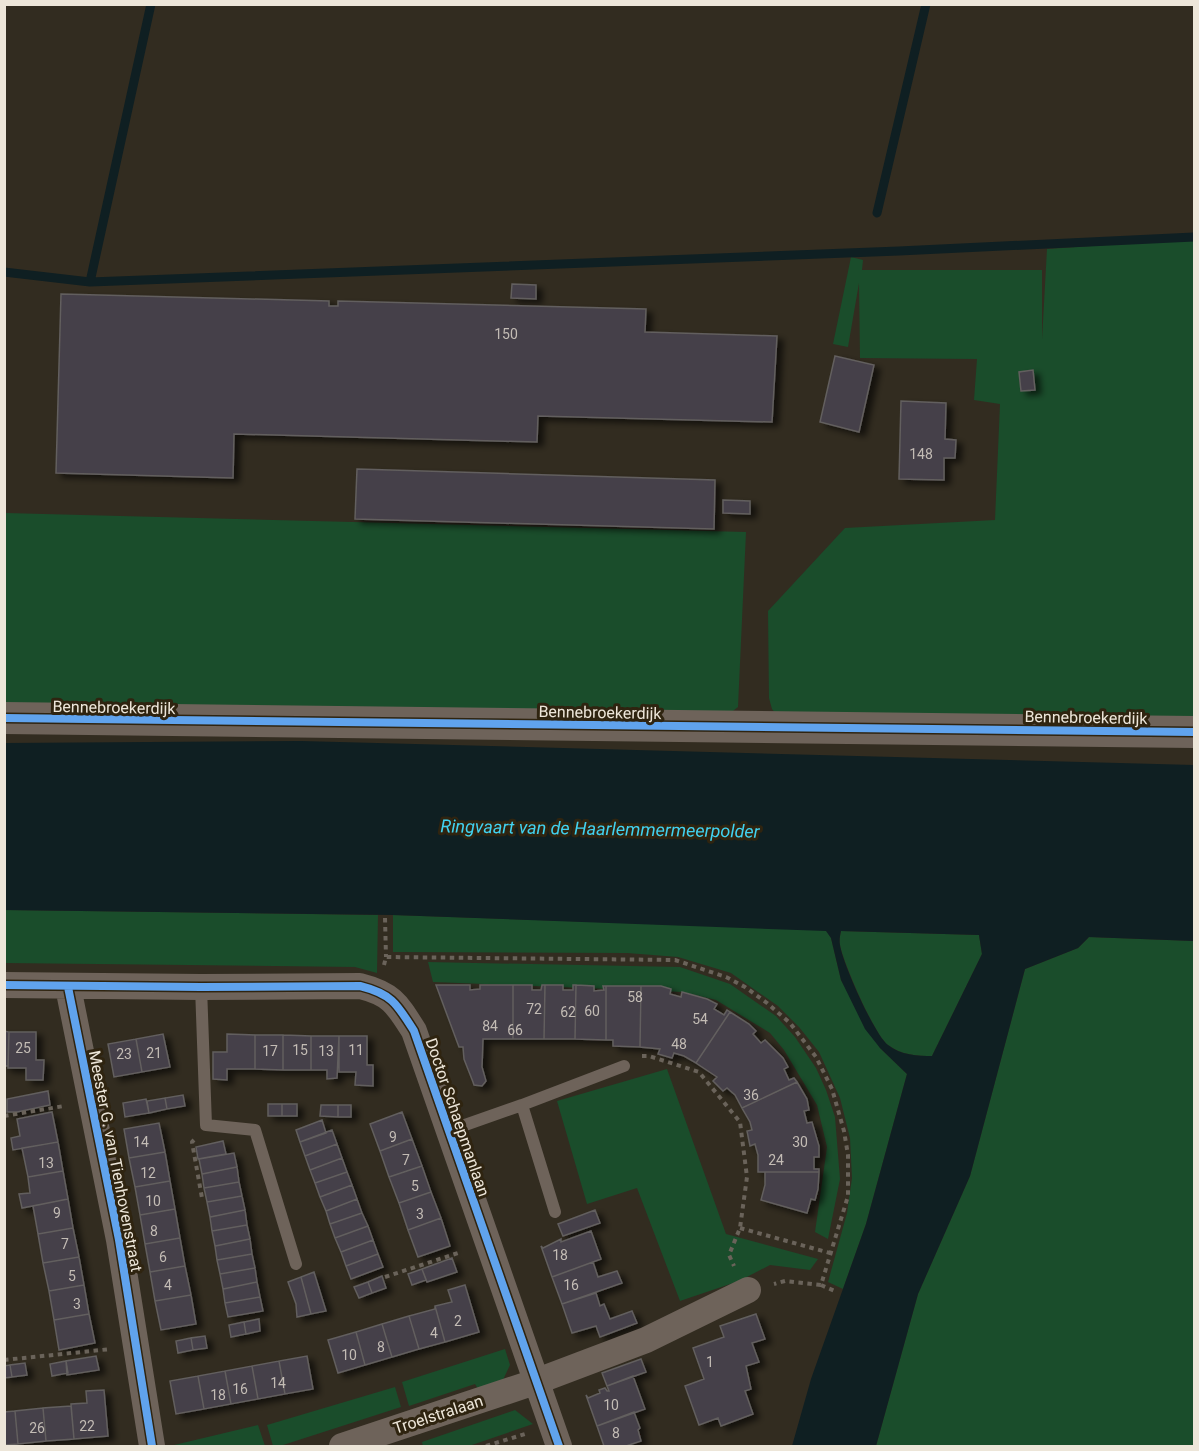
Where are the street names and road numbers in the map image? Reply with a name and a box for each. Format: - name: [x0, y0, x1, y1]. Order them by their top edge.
- street label: Bennebroekerdijk: [52, 697, 177, 718]
- street label: Bennebroekerdijk: [538, 702, 663, 723]
- street label: Bennebroekerdijk: [1024, 707, 1149, 728]
- street label: Doctor Schaepmanlaan: [421, 1036, 494, 1199]
- street label: Meester G. van Tienhovenstraat: [85, 1049, 146, 1273]
- street label: Troelstralaan: [391, 1391, 485, 1438]

